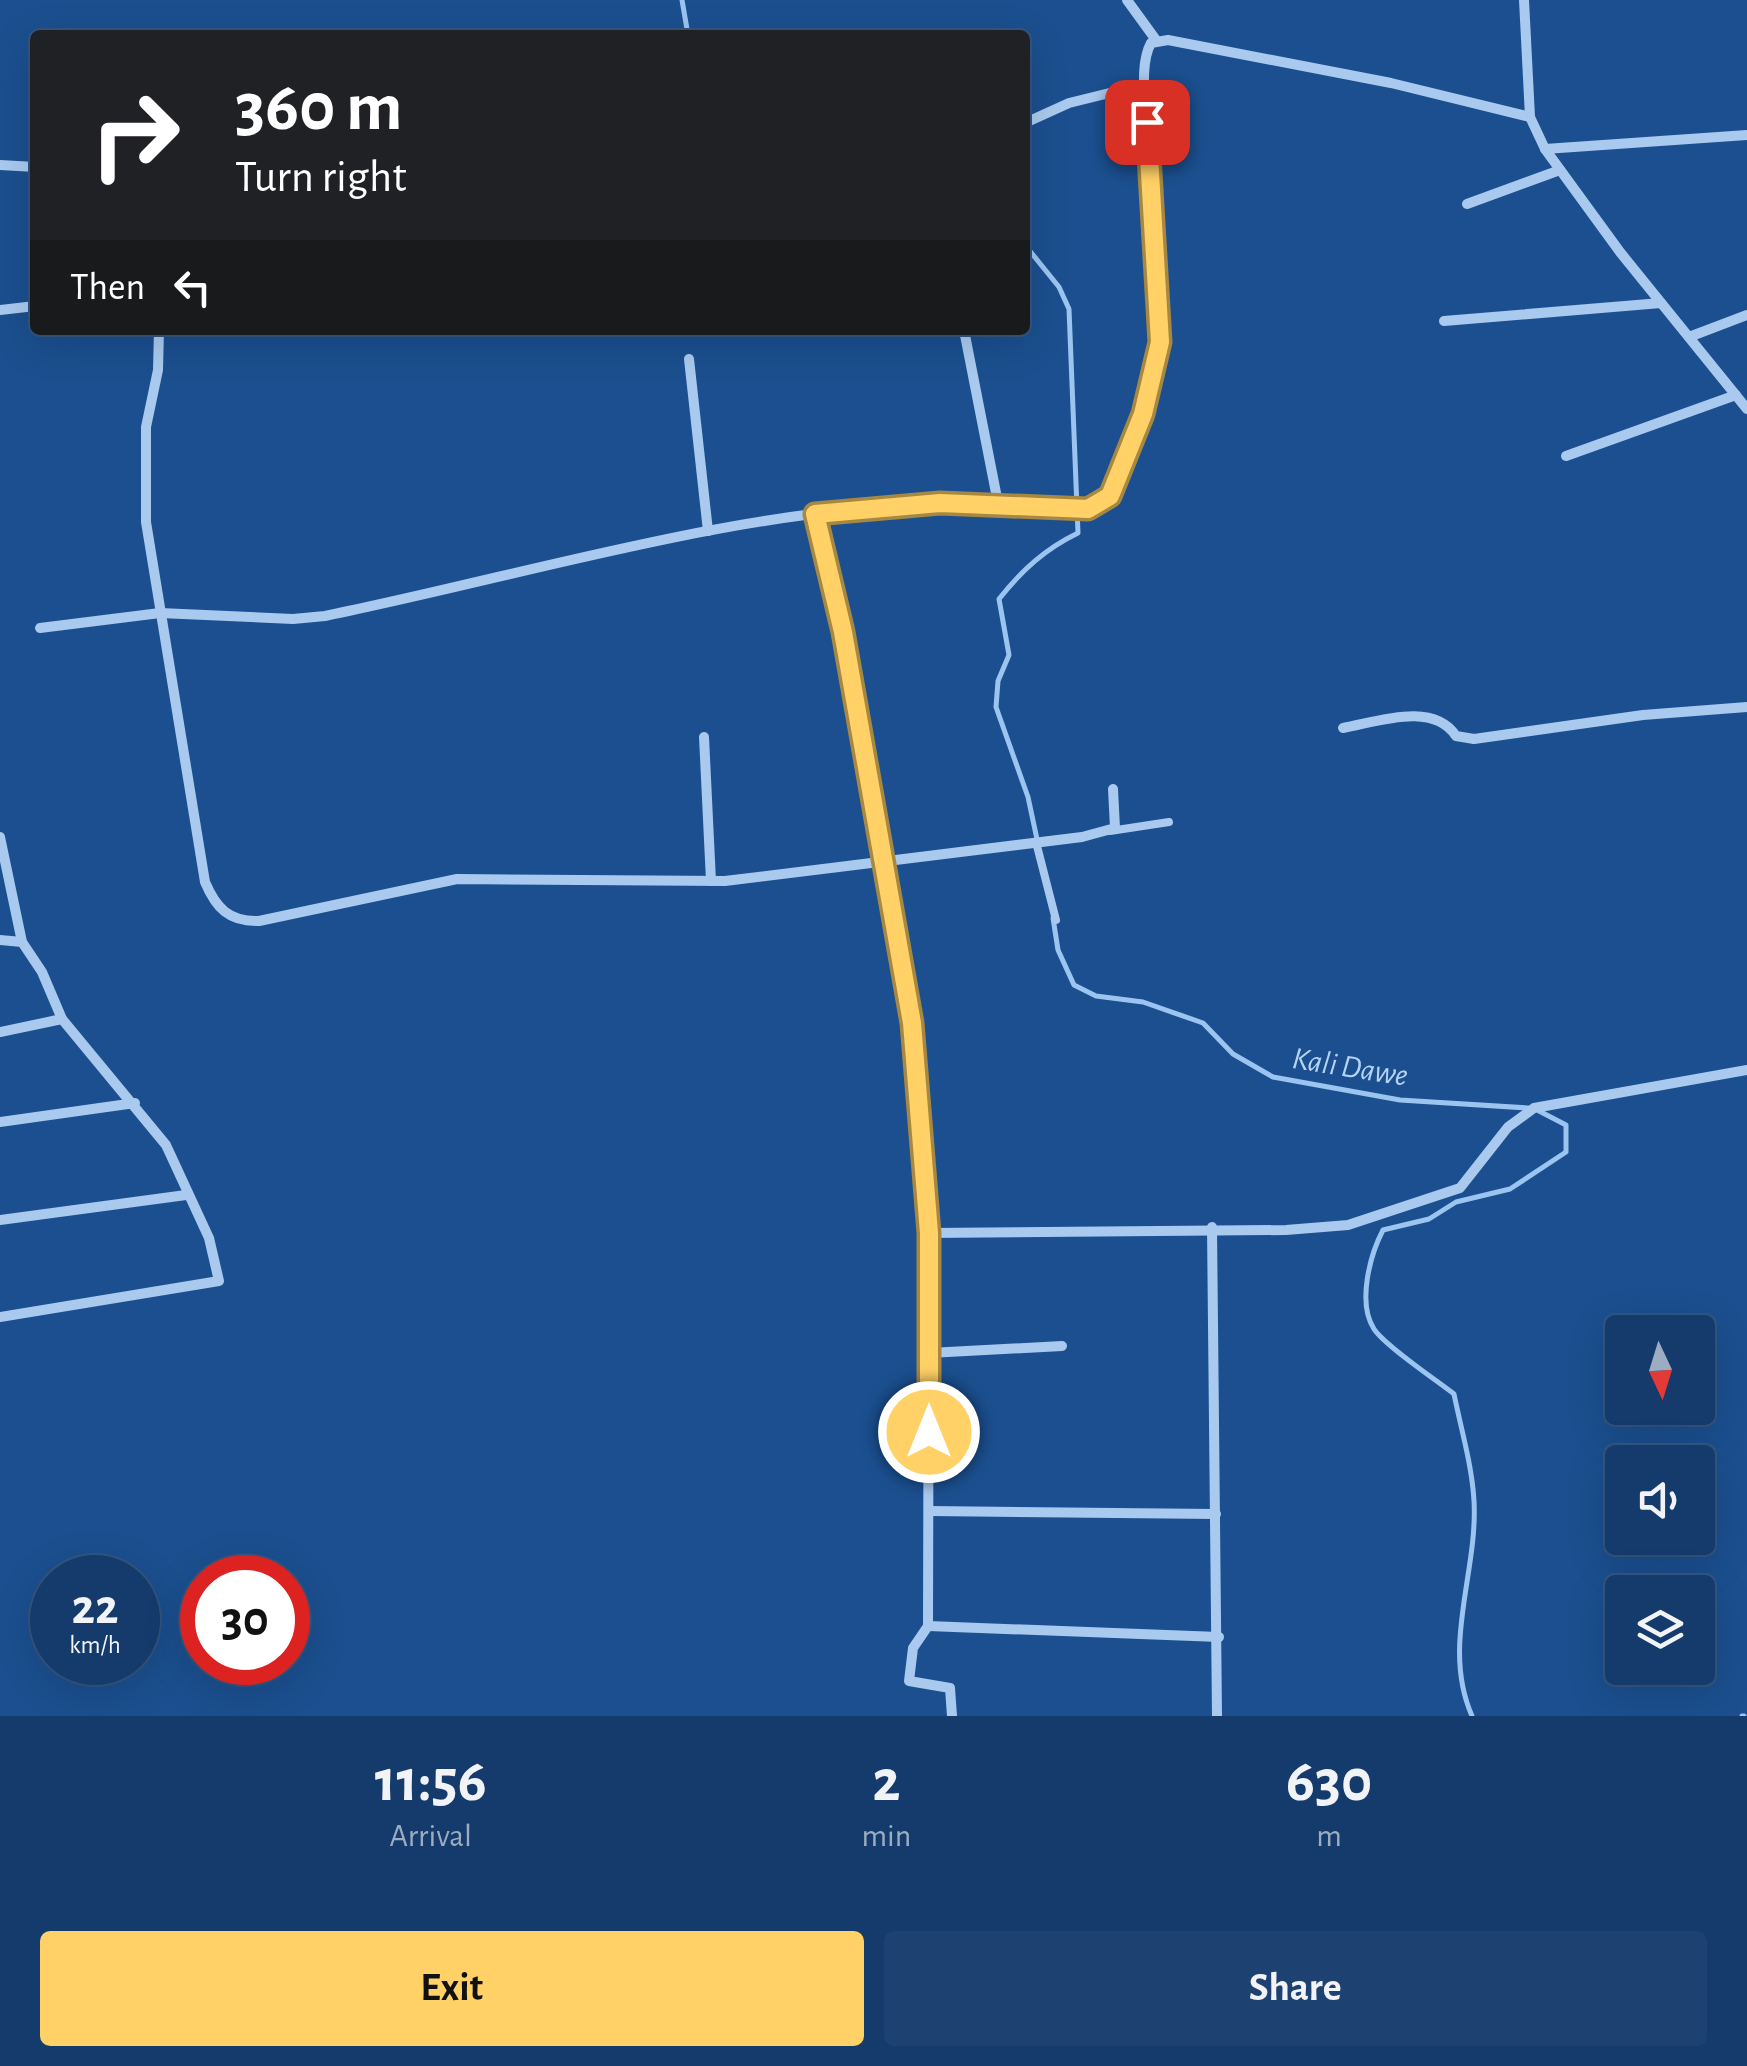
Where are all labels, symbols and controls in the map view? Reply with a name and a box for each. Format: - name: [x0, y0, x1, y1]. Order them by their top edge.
- icon: right: [70, 70, 200, 200]
- text: 360 m: [235, 73, 403, 143]
- pin: [1105, 80, 1190, 165]
- icon: arrive: [1120, 95, 1175, 150]
- text: Turn right: [235, 155, 407, 200]
- icon: left: [165, 260, 220, 315]
- text: Then: [70, 269, 145, 307]
- water label: Kali Dawe: [1290, 1042, 1410, 1092]
- north arrow: [1605, 1315, 1715, 1425]
- map controls: [1605, 1315, 1715, 1685]
- position arrow: [877, 1380, 981, 1484]
- button: sound: [1605, 1445, 1715, 1555]
- speed limit sign: 30: [180, 1555, 310, 1685]
- button: layers: [1605, 1575, 1715, 1685]
- text: 22: [71, 1583, 119, 1633]
- text: km/h: [69, 1633, 121, 1658]
- text: 11:56: [375, 1752, 487, 1812]
- text: 2: [872, 1752, 901, 1812]
- text: 630: [1286, 1752, 1372, 1812]
- text: Arrival: [390, 1820, 472, 1852]
- text: min: [861, 1820, 911, 1852]
- text: m: [1316, 1820, 1342, 1852]
- button: Exit: [40, 1931, 864, 2046]
- button: Share: [884, 1931, 1707, 2046]

